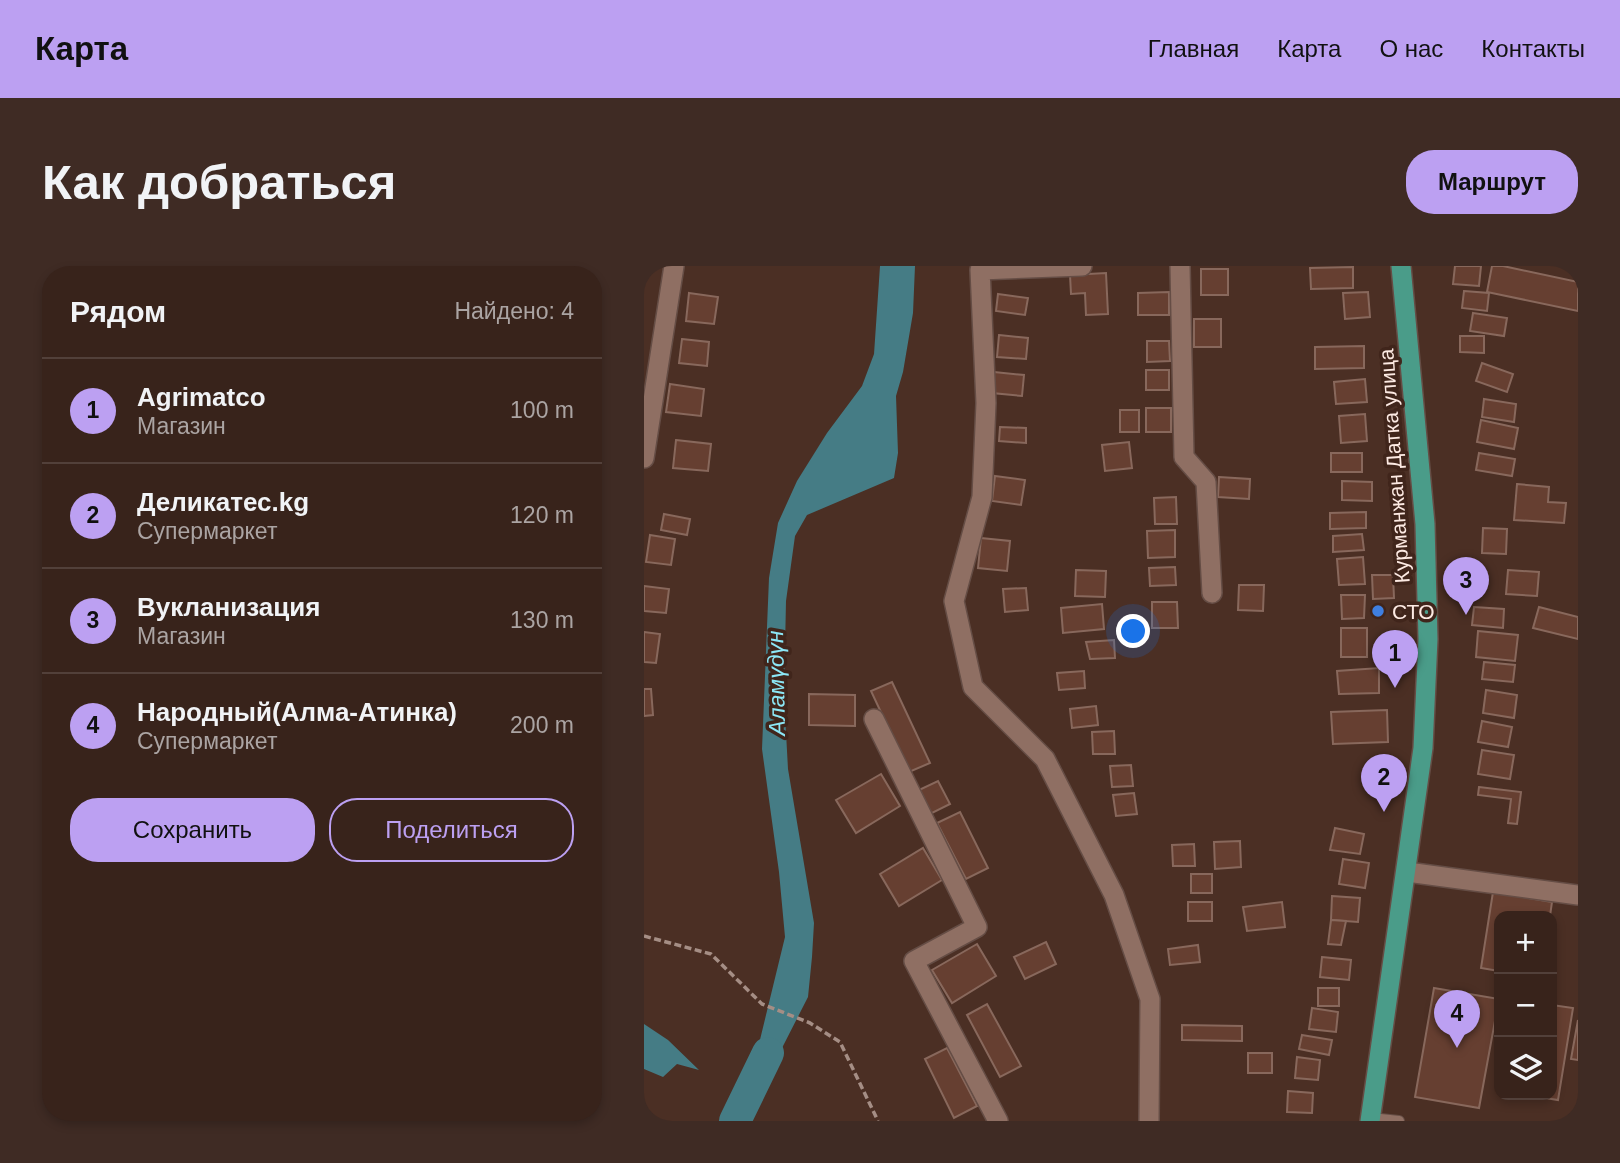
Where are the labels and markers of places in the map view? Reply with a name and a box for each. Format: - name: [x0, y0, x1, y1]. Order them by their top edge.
- pin: 3: [1443, 557, 1489, 615]
- place label: СТО: [1392, 600, 1435, 623]
- marker: СТО: [1370, 603, 1386, 619]
- pin: 1: [1372, 630, 1418, 688]
- pin: 2: [1361, 754, 1407, 812]
- pin: 4: [1434, 990, 1480, 1048]

